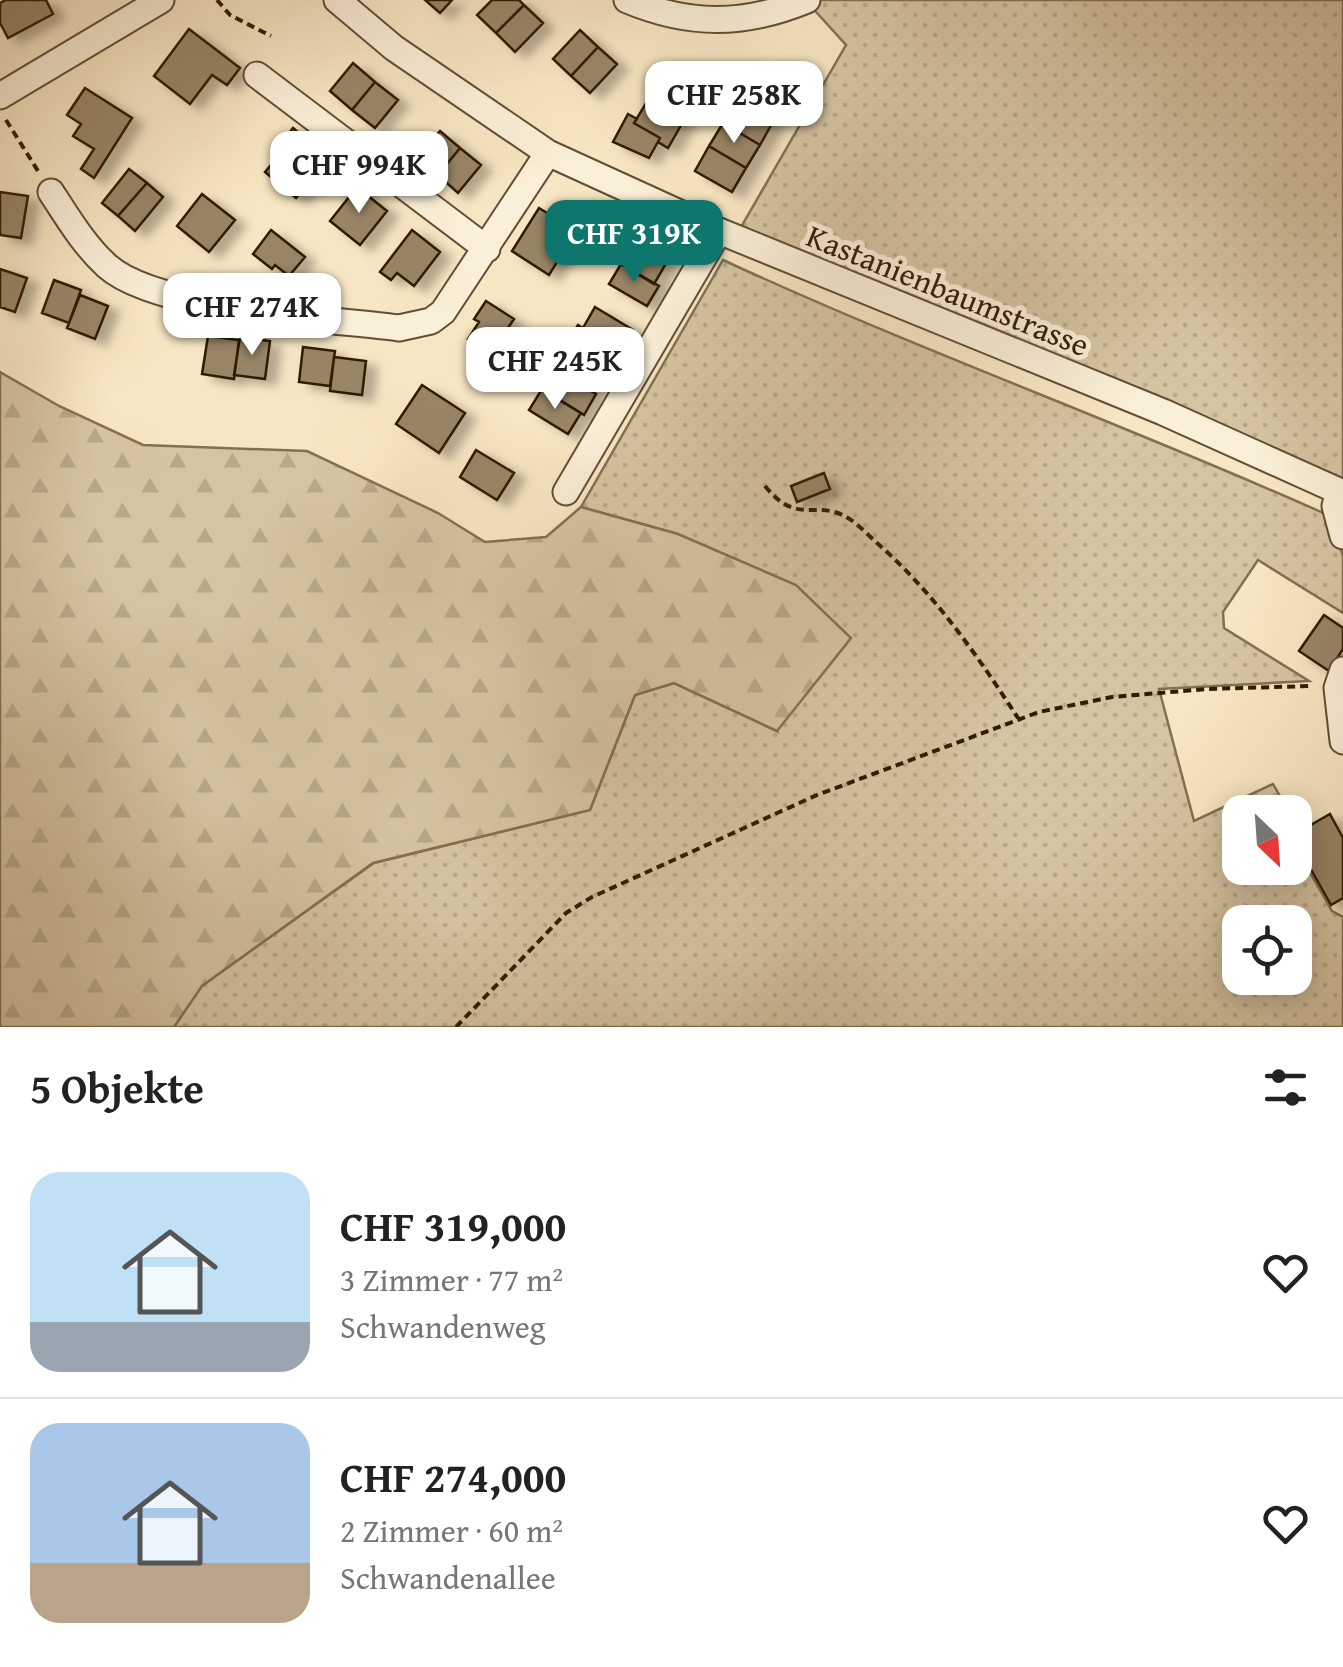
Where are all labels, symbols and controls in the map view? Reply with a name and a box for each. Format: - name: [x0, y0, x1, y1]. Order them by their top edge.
- pin: CHF 258K: [631, 61, 837, 146]
- text: CHF 258K: [667, 70, 801, 117]
- pin: CHF 994K: [256, 131, 462, 216]
- text: CHF 994K: [292, 140, 426, 187]
- pin: CHF 319K: [531, 200, 737, 285]
- text: CHF 319K: [567, 209, 701, 256]
- street label: Kastanienbaumstrasse: [800, 212, 1096, 368]
- pin: CHF 274K: [149, 273, 355, 358]
- text: CHF 274K: [185, 282, 319, 329]
- pin: CHF 245K: [452, 327, 658, 412]
- text: CHF 245K: [488, 336, 622, 383]
- north arrow: [1222, 795, 1312, 885]
- map controls: [1222, 795, 1312, 995]
- button: locate: [1222, 905, 1312, 995]
- text: 5 Objekte: [30, 1057, 204, 1118]
- icon: filters: [1258, 1060, 1313, 1115]
- text: CHF 319,000: [340, 1195, 566, 1256]
- icon: home: [110, 1212, 230, 1332]
- icon: heart: [1258, 1245, 1313, 1300]
- text: 3 Zimmer · 77 m²: [340, 1256, 563, 1303]
- text: Schwandenweg: [340, 1303, 546, 1350]
- text: CHF 274,000: [340, 1446, 566, 1507]
- icon: home: [110, 1463, 230, 1583]
- icon: heart: [1258, 1496, 1313, 1551]
- text: 2 Zimmer · 60 m²: [340, 1507, 563, 1554]
- text: Schwandenallee: [340, 1554, 556, 1601]

